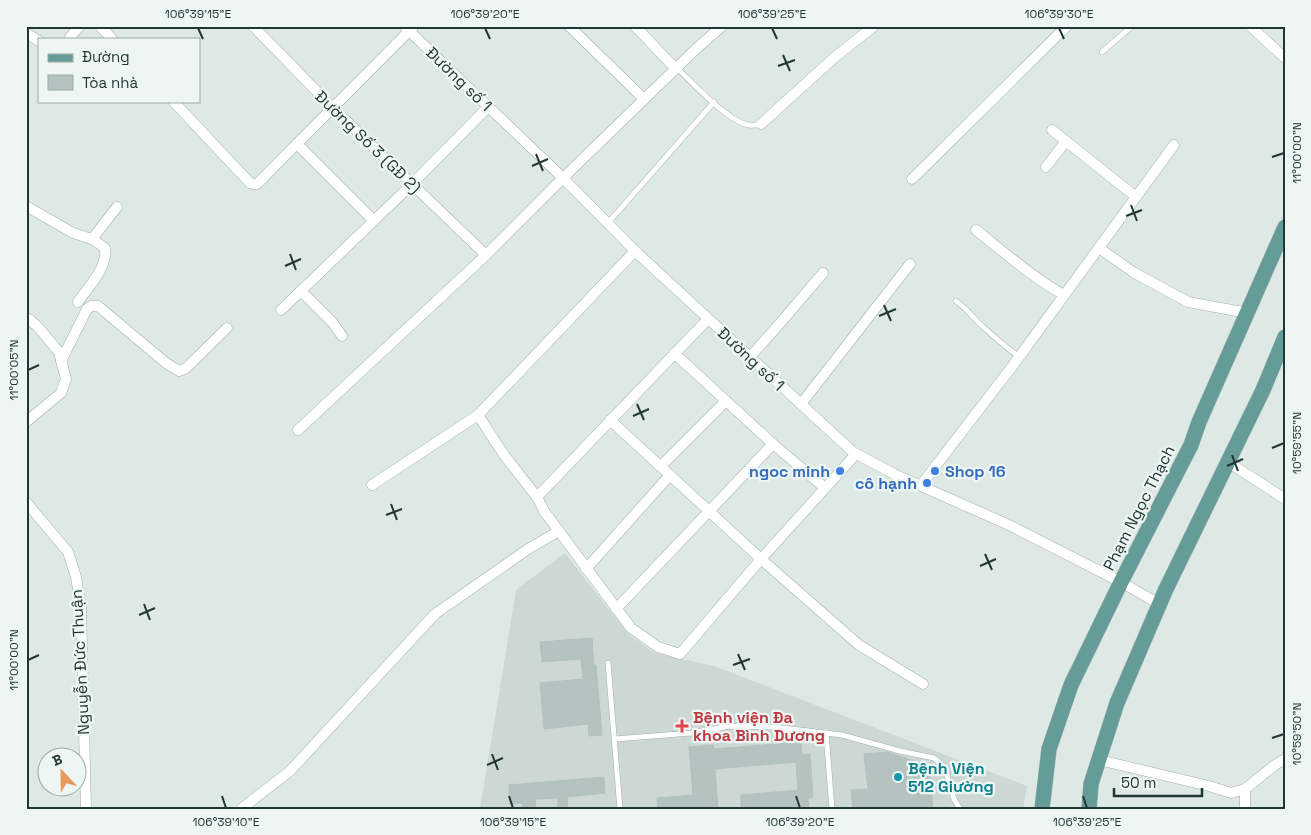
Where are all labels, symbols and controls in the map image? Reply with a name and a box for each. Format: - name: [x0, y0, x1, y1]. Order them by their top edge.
- text: 106°39'15"E: [165, 6, 231, 22]
- text: 106°39'20"E: [450, 6, 520, 22]
- text: 106°39'25"E: [738, 6, 806, 22]
- text: 106°39'30"E: [1024, 6, 1094, 22]
- legend: [38, 38, 200, 102]
- street label: Đường số 1: [421, 42, 497, 116]
- text: Đường: [82, 47, 130, 66]
- text: Tòa nhà: [82, 73, 138, 92]
- street label: Đường Số 3 (GĐ 2): [311, 86, 425, 198]
- text: 11°00'00"N: [1289, 122, 1305, 184]
- street label: Đường số 1: [713, 323, 789, 395]
- text: 11°00'05"N: [6, 340, 22, 400]
- text: 10°59'55"N: [1289, 412, 1305, 474]
- street label: Phạm Ngọc Thạch: [1098, 442, 1180, 574]
- place label: ngoc minh: [749, 461, 830, 482]
- place label: Shop 16: [945, 461, 1006, 482]
- marker: ngoc minh: [834, 465, 846, 477]
- marker: Shop 16: [929, 465, 941, 477]
- place label: cô hạnh: [855, 473, 917, 494]
- marker: cô hạnh: [921, 477, 933, 489]
- street label: Nguyễn Đức Thuận: [66, 589, 94, 735]
- text: 11°00'00"N: [6, 629, 22, 691]
- text: 10°59'50"N: [1289, 703, 1305, 765]
- place label: Bệnh viện Đa khoa Bình Dương: [693, 707, 825, 746]
- marker: Bệnh viện Đa khoa Bình Dương: [675, 719, 689, 733]
- north arrow: [38, 748, 88, 798]
- text: B: [49, 750, 65, 770]
- place label: Bệnh Viện 512 Giường: [908, 758, 994, 797]
- scale bar: [1114, 765, 1201, 797]
- marker: Bệnh Viện 512 Giường: [892, 771, 904, 783]
- text: 50 m: [1121, 773, 1156, 792]
- text: 106°39'10"E: [193, 814, 260, 830]
- text: 106°39'15"E: [480, 814, 546, 830]
- text: 106°39'20"E: [765, 814, 835, 830]
- text: 106°39'25"E: [1053, 814, 1121, 830]

